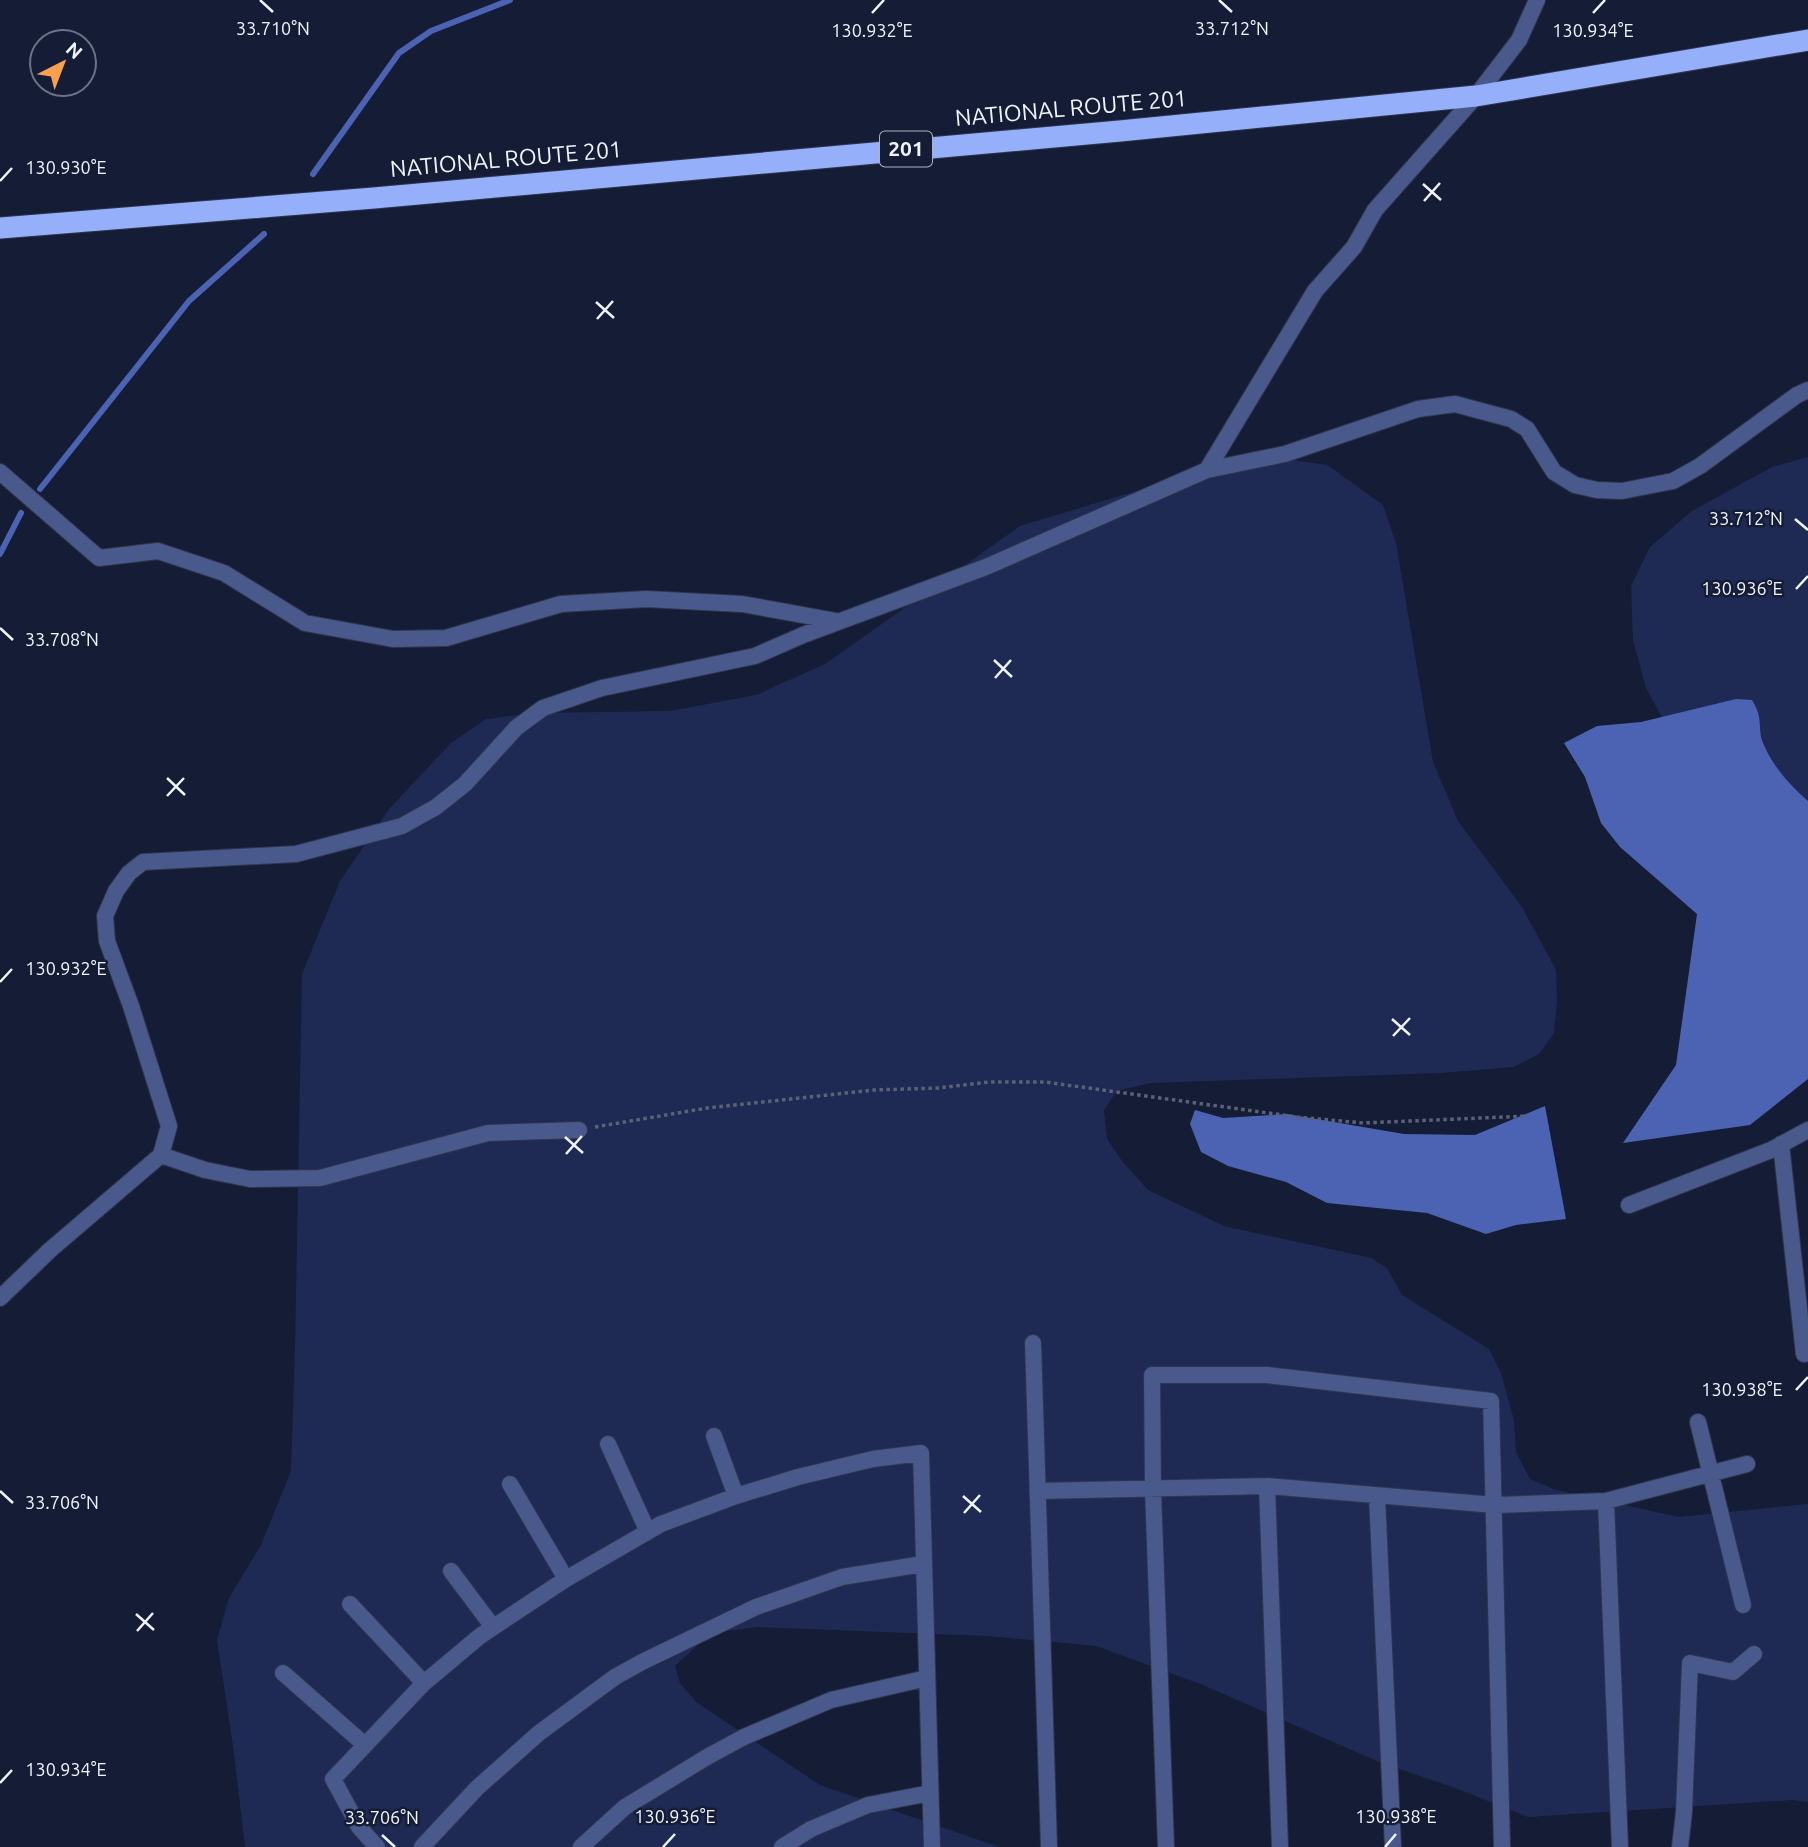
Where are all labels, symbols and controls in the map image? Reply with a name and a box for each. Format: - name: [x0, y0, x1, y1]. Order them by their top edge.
- text: 33.710°N: [236, 18, 310, 38]
- text: 33.712°N: [1195, 18, 1269, 38]
- text: 130.932°E: [831, 20, 913, 40]
- text: 130.934°E: [1552, 20, 1634, 40]
- north arrow: [28, 28, 98, 98]
- text: N: [62, 37, 87, 63]
- street label: NATIONAL ROUTE 201: [954, 85, 1188, 130]
- road number: 201: [880, 132, 932, 166]
- street label: NATIONAL ROUTE 201: [389, 136, 623, 181]
- text: 130.930°E: [25, 157, 107, 177]
- text: 33.712°N: [1709, 508, 1783, 528]
- text: 130.936°E: [1701, 578, 1783, 598]
- text: 33.708°N: [25, 629, 99, 649]
- text: 130.932°E: [25, 958, 107, 978]
- text: 130.938°E: [1701, 1379, 1783, 1399]
- text: 33.706°N: [25, 1492, 99, 1512]
- text: 130.934°E: [25, 1759, 107, 1779]
- text: 130.936°E: [634, 1806, 716, 1826]
- text: 130.938°E: [1355, 1806, 1437, 1826]
- text: 33.706°N: [345, 1807, 419, 1827]

